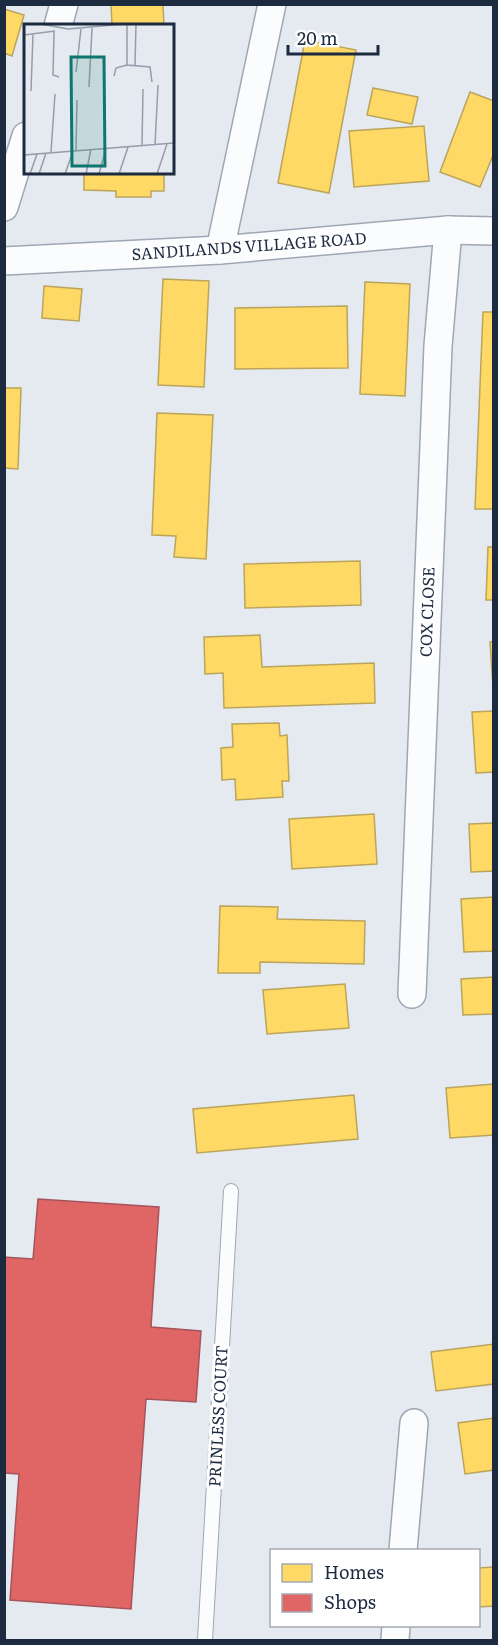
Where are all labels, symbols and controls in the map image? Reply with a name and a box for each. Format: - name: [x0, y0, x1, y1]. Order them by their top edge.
- scale bar: [288, 18, 378, 56]
- inset map: [24, 24, 174, 174]
- text: 20 m: [297, 24, 338, 51]
- street label: SANDILANDS VILLAGE ROAD: [131, 225, 367, 265]
- street label: COX CLOSE: [412, 566, 440, 658]
- street label: PRINLESS COURT: [201, 1344, 233, 1488]
- legend: [270, 1549, 480, 1627]
- text: Homes: [324, 1558, 384, 1585]
- text: Shops: [324, 1588, 376, 1615]

